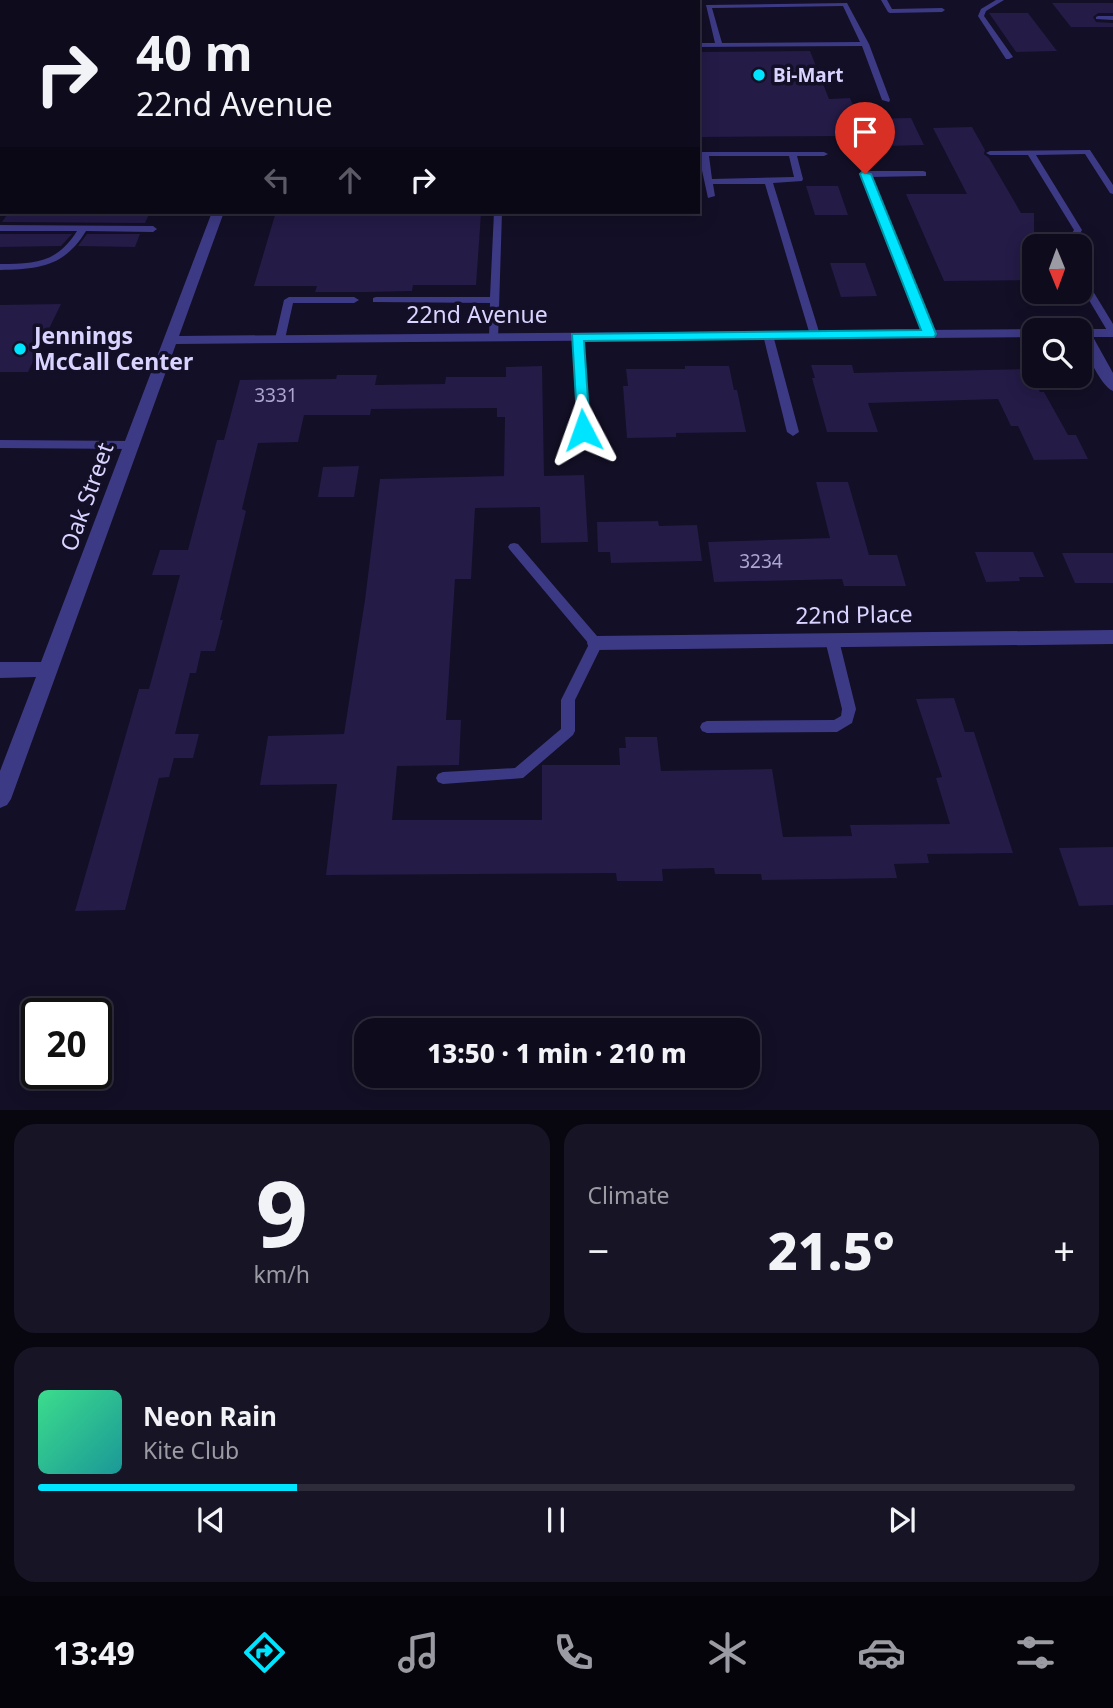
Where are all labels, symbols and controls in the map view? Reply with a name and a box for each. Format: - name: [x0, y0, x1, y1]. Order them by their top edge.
- text: 40 m: [136, 19, 253, 85]
- icon: right: [21, 28, 112, 119]
- place label: Bi-Mart: [773, 62, 843, 88]
- marker: Bi-Mart: [751, 67, 767, 83]
- text: 22nd Avenue: [136, 82, 333, 125]
- pin: [835, 102, 895, 174]
- icon: arrive: [846, 113, 884, 151]
- icon: left: [258, 161, 296, 199]
- icon: ahead: [331, 161, 369, 199]
- icon: right: [404, 161, 442, 199]
- north arrow: [1022, 234, 1092, 304]
- map controls: [1022, 234, 1092, 388]
- street label: 22nd Avenue: [406, 298, 548, 330]
- button: search: [1022, 318, 1092, 388]
- place label: Jennings McCall Center: [32, 319, 193, 377]
- marker: Jennings McCall Center: [12, 341, 28, 357]
- house number: 3331: [254, 382, 298, 408]
- position arrow: [546, 393, 620, 467]
- street label: Oak Street: [52, 438, 120, 555]
- house number: 3234: [739, 548, 783, 574]
- street label: 22nd Place: [795, 597, 913, 631]
- speed limit sign: 20: [21, 998, 112, 1089]
- text: 13:50 · 1 min · 210 m: [427, 1035, 687, 1071]
- text: 9: [256, 1150, 308, 1274]
- text: Climate: [588, 1179, 670, 1211]
- text: 21.5°: [768, 1214, 895, 1285]
- text: −: [588, 1224, 609, 1276]
- text: +: [1053, 1224, 1075, 1276]
- text: km/h: [253, 1258, 310, 1290]
- text: Neon Rain: [143, 1398, 277, 1434]
- text: Kite Club: [143, 1434, 239, 1466]
- icon: previous: [192, 1501, 230, 1539]
- icon: pause: [537, 1501, 575, 1539]
- icon: next: [883, 1501, 921, 1539]
- icon: directions: [240, 1628, 289, 1677]
- icon: music: [394, 1628, 443, 1677]
- icon: phone: [549, 1628, 598, 1677]
- icon: climate: [703, 1628, 752, 1677]
- icon: car: [857, 1628, 906, 1677]
- icon: filters: [1011, 1628, 1060, 1677]
- text: 13:49: [53, 1631, 135, 1674]

